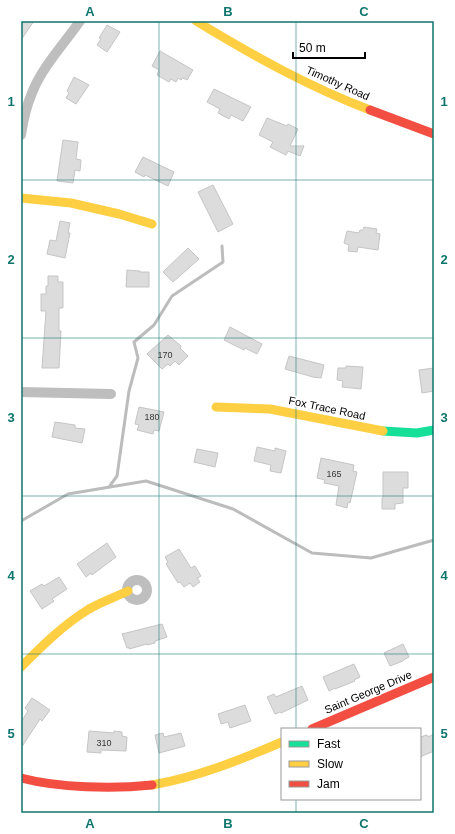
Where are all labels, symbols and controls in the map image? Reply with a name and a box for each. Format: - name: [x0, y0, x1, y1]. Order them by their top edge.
- text: A: [85, 4, 95, 19]
- text: B: [223, 4, 233, 19]
- text: C: [359, 4, 369, 19]
- scale bar: [293, 34, 365, 60]
- text: 50 m: [299, 41, 326, 55]
- street label: Timothy Road: [304, 64, 372, 102]
- text: 1: [7, 94, 15, 109]
- text: 1: [440, 94, 448, 109]
- text: 2: [7, 252, 15, 267]
- text: 2: [440, 252, 448, 267]
- house number: 170: [157, 350, 173, 360]
- street label: Fox Trace Road: [287, 394, 367, 422]
- text: 3: [7, 410, 15, 425]
- text: 3: [440, 410, 448, 425]
- house number: 180: [144, 412, 160, 422]
- house number: 165: [326, 469, 342, 479]
- text: 4: [7, 568, 15, 583]
- text: 4: [440, 568, 448, 583]
- street label: Saint George Drive: [323, 668, 413, 716]
- text: 5: [7, 726, 15, 741]
- text: 5: [440, 726, 448, 741]
- legend: [281, 728, 421, 800]
- text: Fast: [317, 737, 341, 751]
- house number: 310: [96, 738, 112, 748]
- text: Slow: [317, 757, 343, 771]
- text: Jam: [317, 777, 340, 791]
- text: A: [85, 816, 95, 831]
- text: B: [223, 816, 233, 831]
- text: C: [359, 816, 369, 831]

